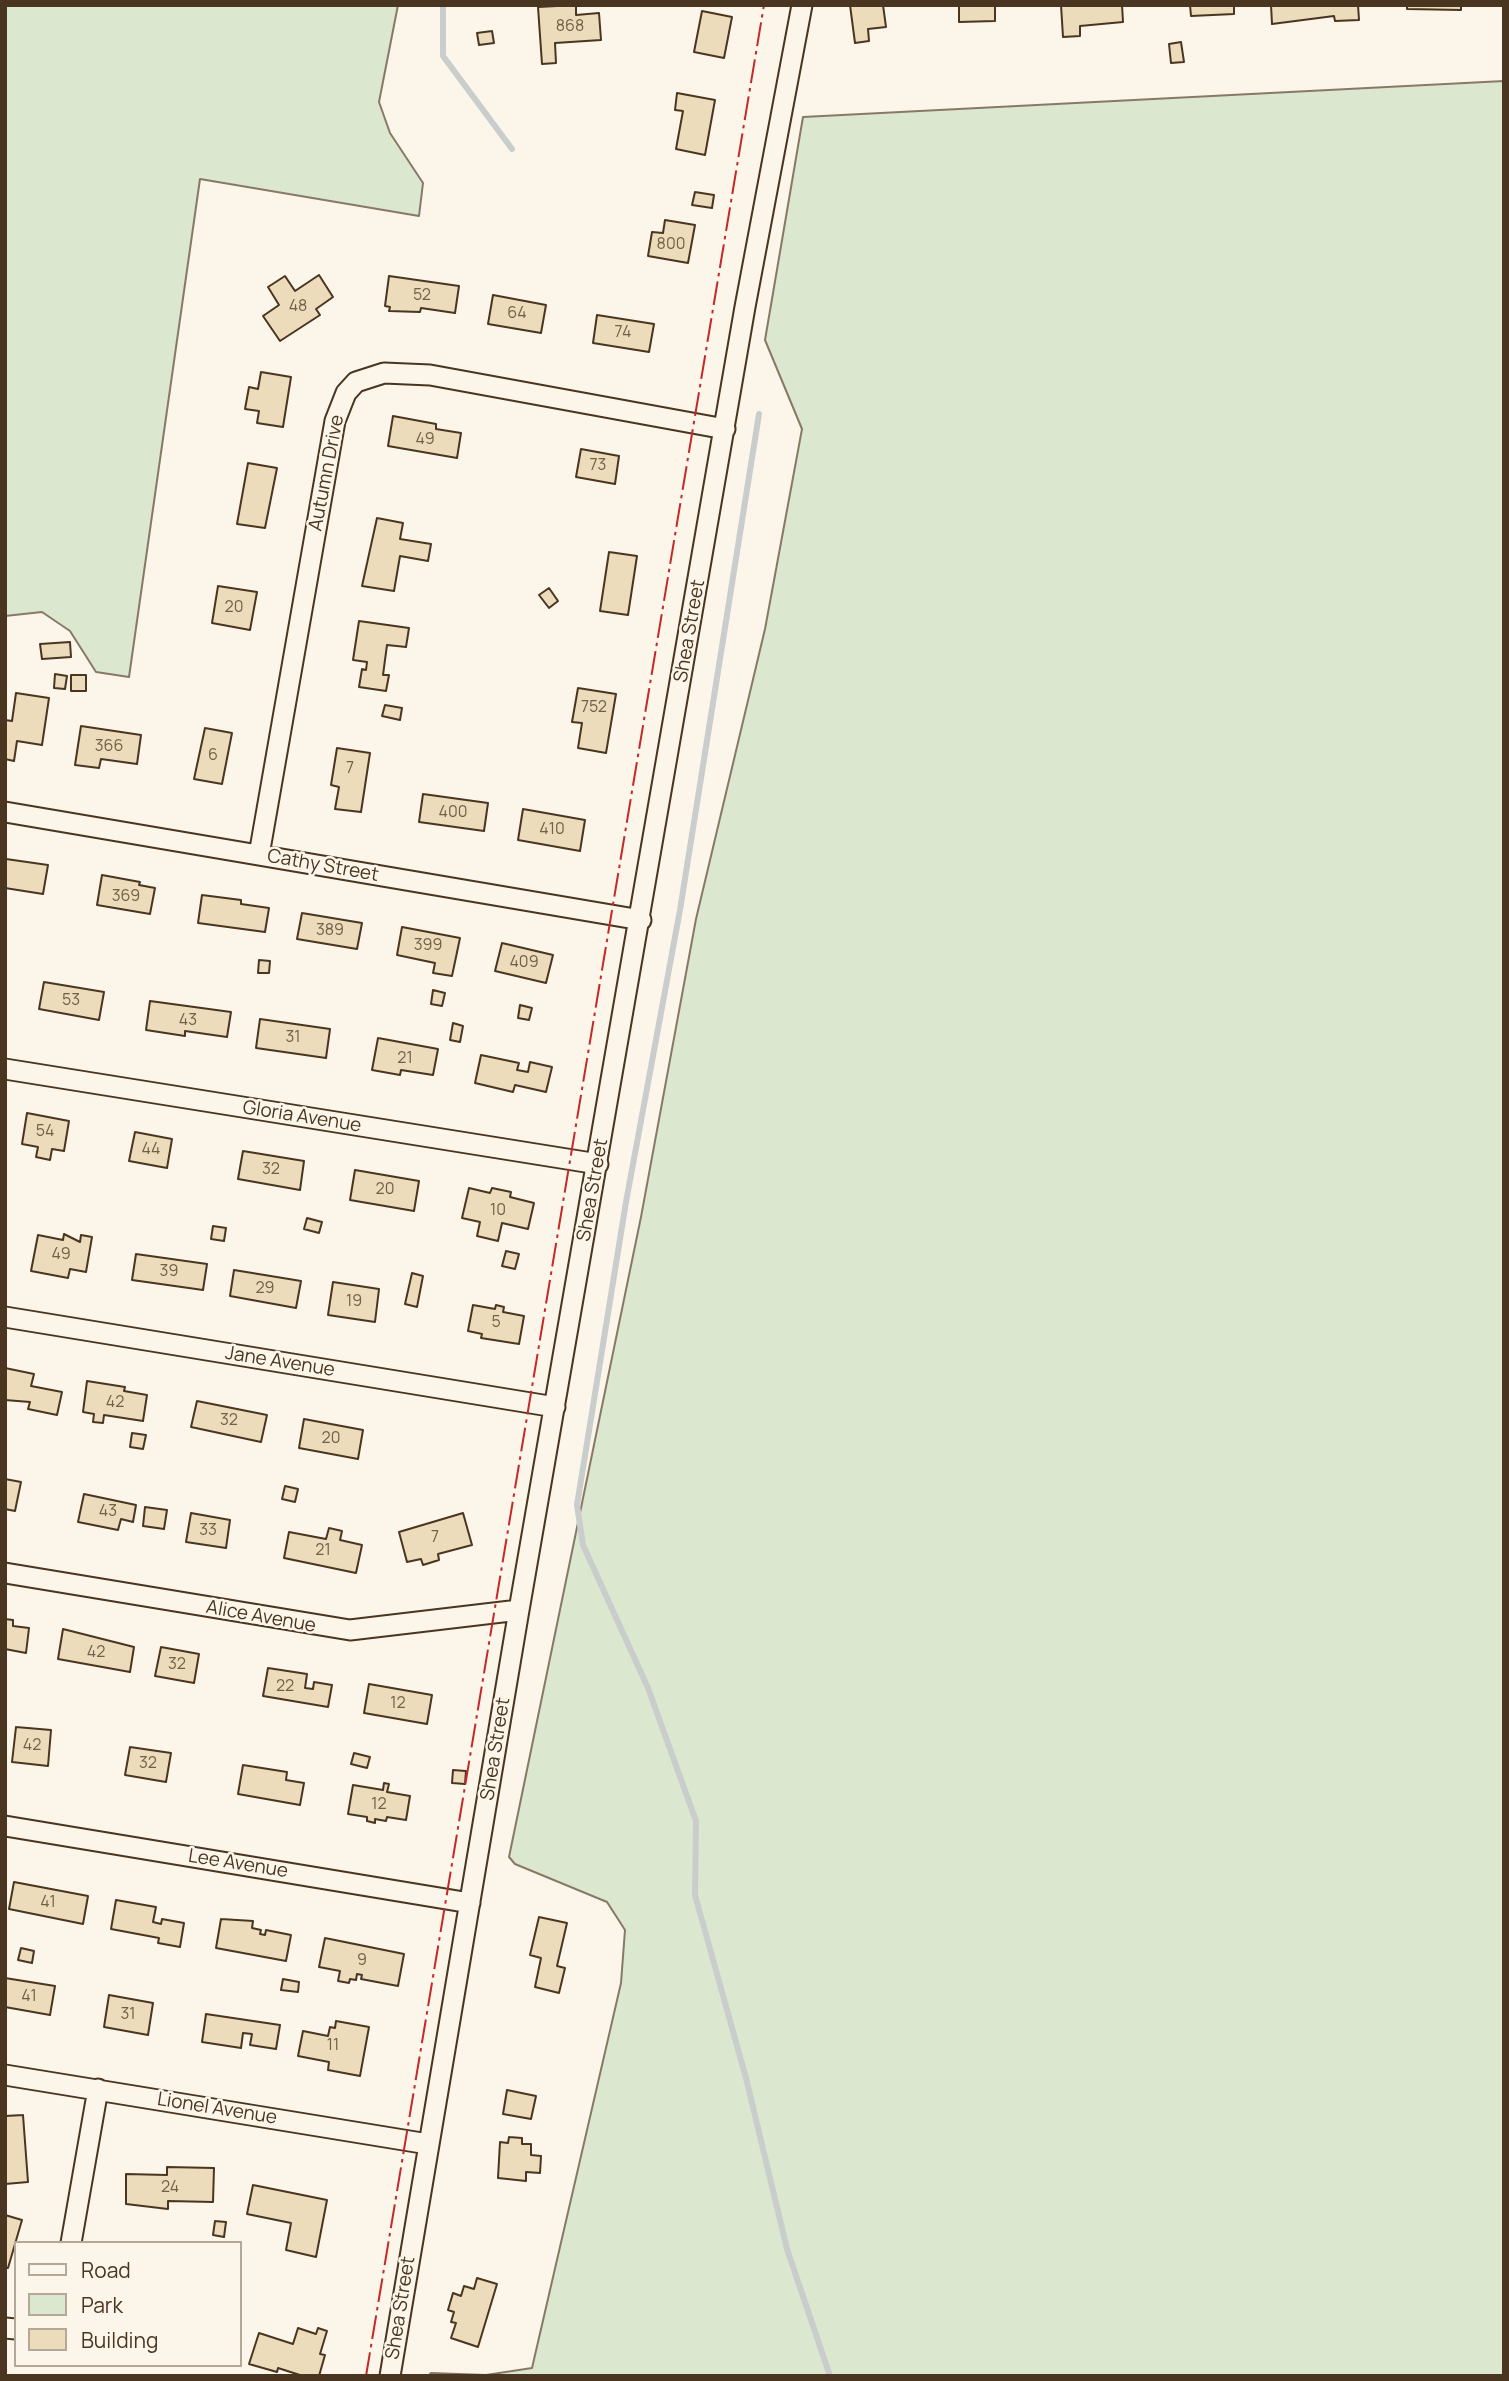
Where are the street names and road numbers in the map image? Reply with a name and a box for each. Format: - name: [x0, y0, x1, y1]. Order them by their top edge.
- street label: Autumn Drive: [305, 413, 349, 533]
- street label: Shea Street: [670, 578, 710, 684]
- street label: Cathy Street: [266, 845, 380, 887]
- street label: Gloria Avenue: [241, 1096, 363, 1138]
- street label: Shea Street: [573, 1137, 613, 1243]
- street label: Jane Avenue: [224, 1342, 336, 1382]
- street label: Alice Avenue: [204, 1596, 318, 1638]
- street label: Shea Street: [477, 1696, 515, 1802]
- street label: Lee Avenue: [186, 1845, 290, 1883]
- street label: Lionel Avenue: [155, 2088, 279, 2130]
- street label: Shea Street: [382, 2255, 420, 2361]

